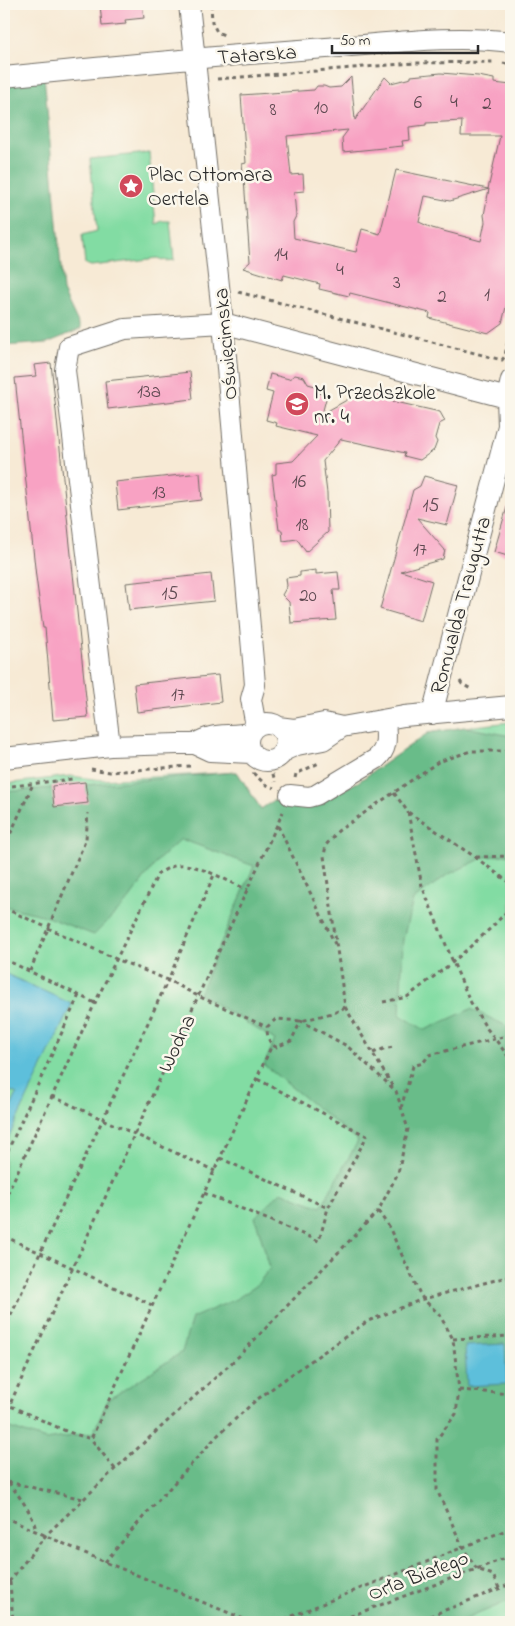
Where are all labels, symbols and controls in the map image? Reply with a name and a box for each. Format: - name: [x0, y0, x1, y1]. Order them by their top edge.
- scale bar: [332, 22, 479, 54]
- text: 50 m: [340, 30, 371, 52]
- street label: Tatarska: [216, 38, 298, 74]
- house number: 4: [450, 89, 458, 116]
- house number: 6: [414, 90, 422, 117]
- house number: 2: [482, 91, 492, 118]
- house number: 10: [314, 95, 328, 122]
- house number: 8: [269, 97, 277, 124]
- place label: Plac Ottomara Oertela: [148, 161, 273, 215]
- place icon: Plac Ottomara Oertela: [118, 173, 144, 199]
- house number: 14: [274, 242, 288, 269]
- house number: 4: [336, 257, 344, 284]
- house number: 3: [393, 270, 401, 297]
- house number: 1: [484, 282, 490, 309]
- house number: 2: [437, 284, 447, 311]
- street label: Oświęcimska: [207, 287, 247, 401]
- house number: 13a: [137, 379, 161, 406]
- place label: M. Przedszkole nr. 4: [314, 379, 436, 433]
- school or university icon: M. Przedszkole nr. 4: [284, 391, 310, 417]
- house number: 16: [292, 469, 306, 496]
- house number: 13: [152, 480, 166, 507]
- house number: 15: [423, 493, 440, 520]
- house number: 18: [295, 512, 309, 539]
- street label: Romualda Traugutta: [424, 513, 502, 698]
- house number: 17: [413, 537, 427, 564]
- house number: 15: [162, 581, 179, 608]
- house number: 20: [299, 583, 317, 610]
- house number: 17: [171, 682, 185, 709]
- street label: Wodna: [151, 1010, 204, 1078]
- street label: Orła Białego: [364, 1544, 474, 1612]

